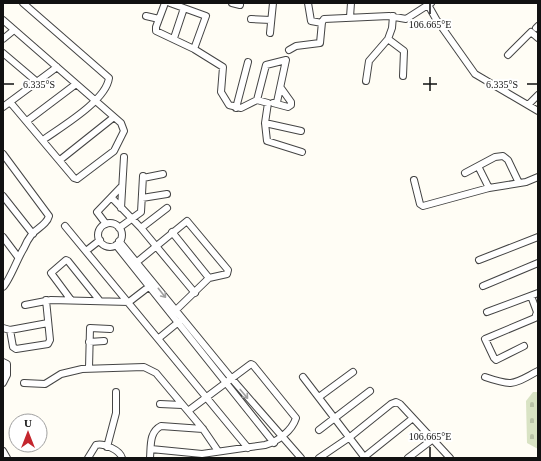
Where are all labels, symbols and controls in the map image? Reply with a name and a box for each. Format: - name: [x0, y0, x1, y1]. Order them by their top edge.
- text: 106.665°E: [409, 19, 451, 30]
- text: 6.335°S: [23, 79, 55, 90]
- text: 6.335°S: [486, 79, 518, 90]
- one-way arrow: [158, 287, 166, 298]
- one-way arrow: [240, 388, 249, 399]
- north arrow: [8, 413, 48, 453]
- text: U: [24, 417, 32, 429]
- text: 106.665°E: [409, 431, 451, 442]

